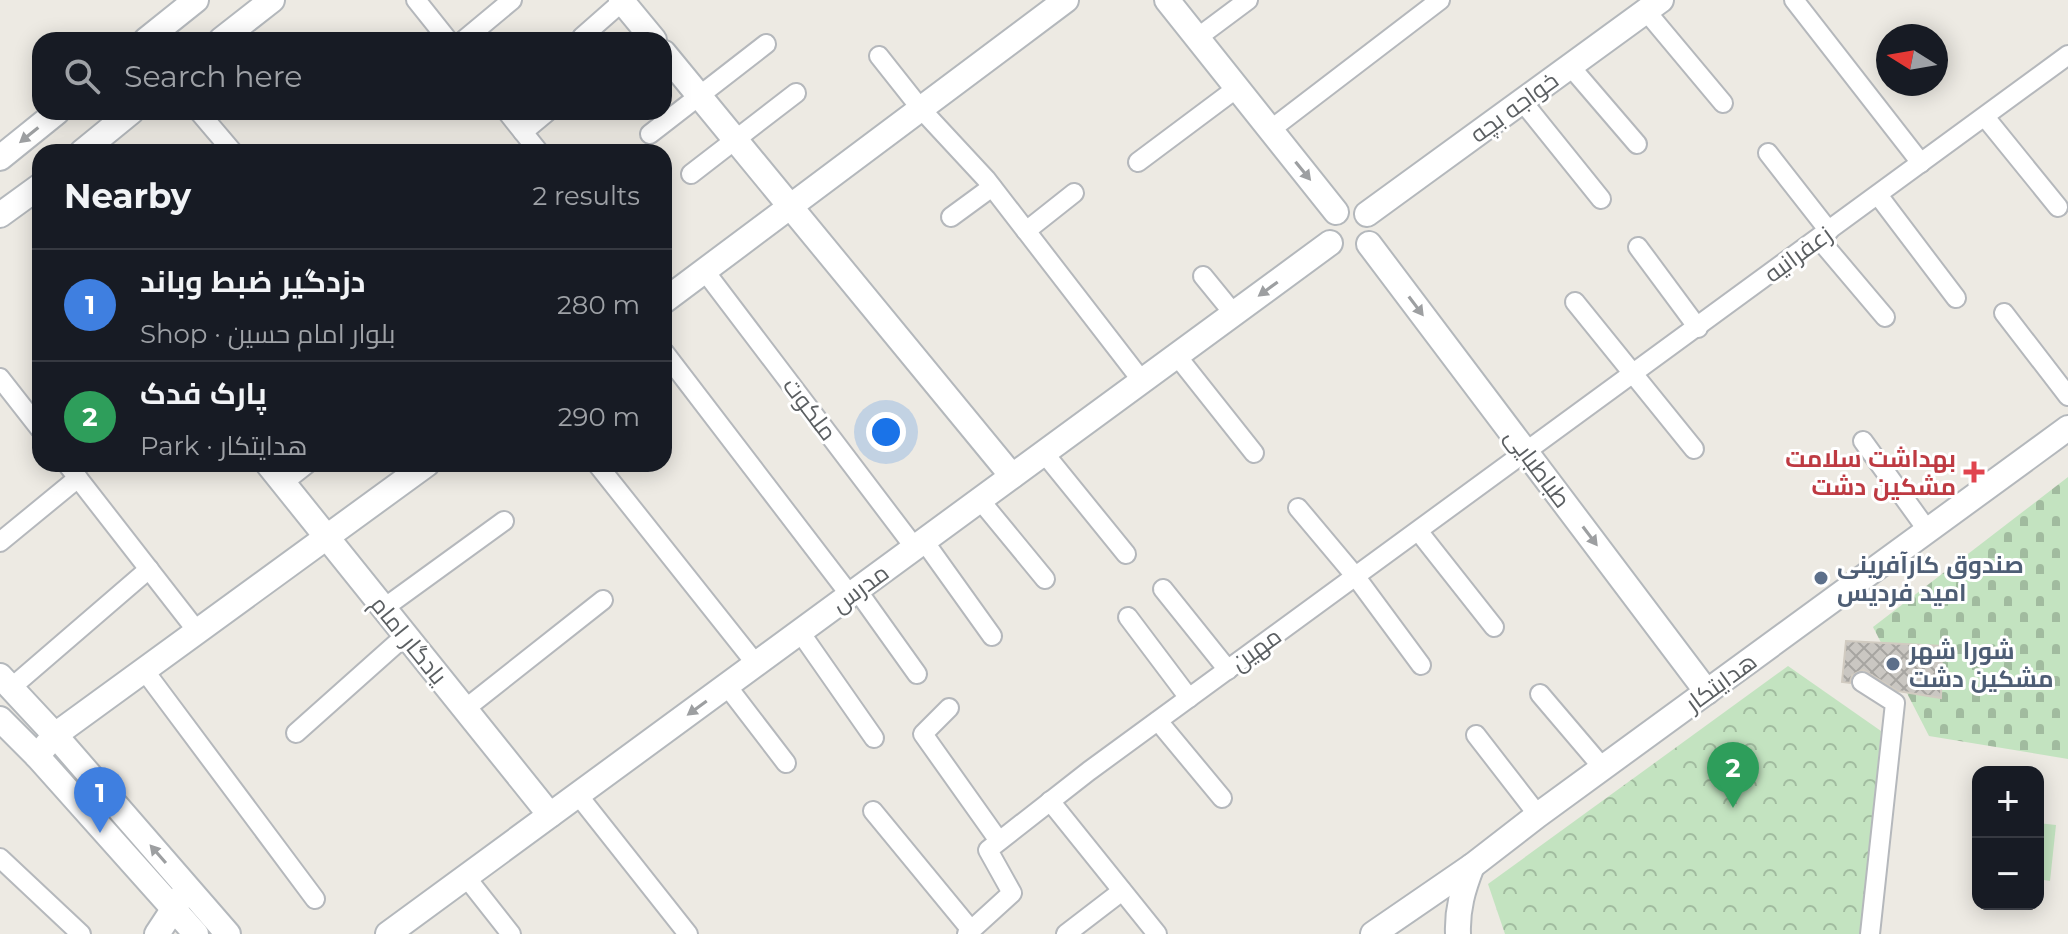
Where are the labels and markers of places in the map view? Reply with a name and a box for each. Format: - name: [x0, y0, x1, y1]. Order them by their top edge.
- place label: بهداشت سلامت مشکین دشت: [1785, 444, 1956, 501]
- marker: بهداشت سلامت مشکین دشت: [1963, 461, 1985, 483]
- place label: صندوق کارآفرینی امید فردیس: [1837, 550, 2024, 607]
- marker: صندوق کارآفرینی امید فردیس: [1812, 569, 1830, 587]
- place label: شورا شهر مشکین دشت: [1908, 636, 2054, 693]
- marker: شورا شهر مشکین دشت: [1884, 655, 1902, 673]
- pin: 2: [1707, 742, 1759, 808]
- pin: 1: [74, 767, 126, 833]

